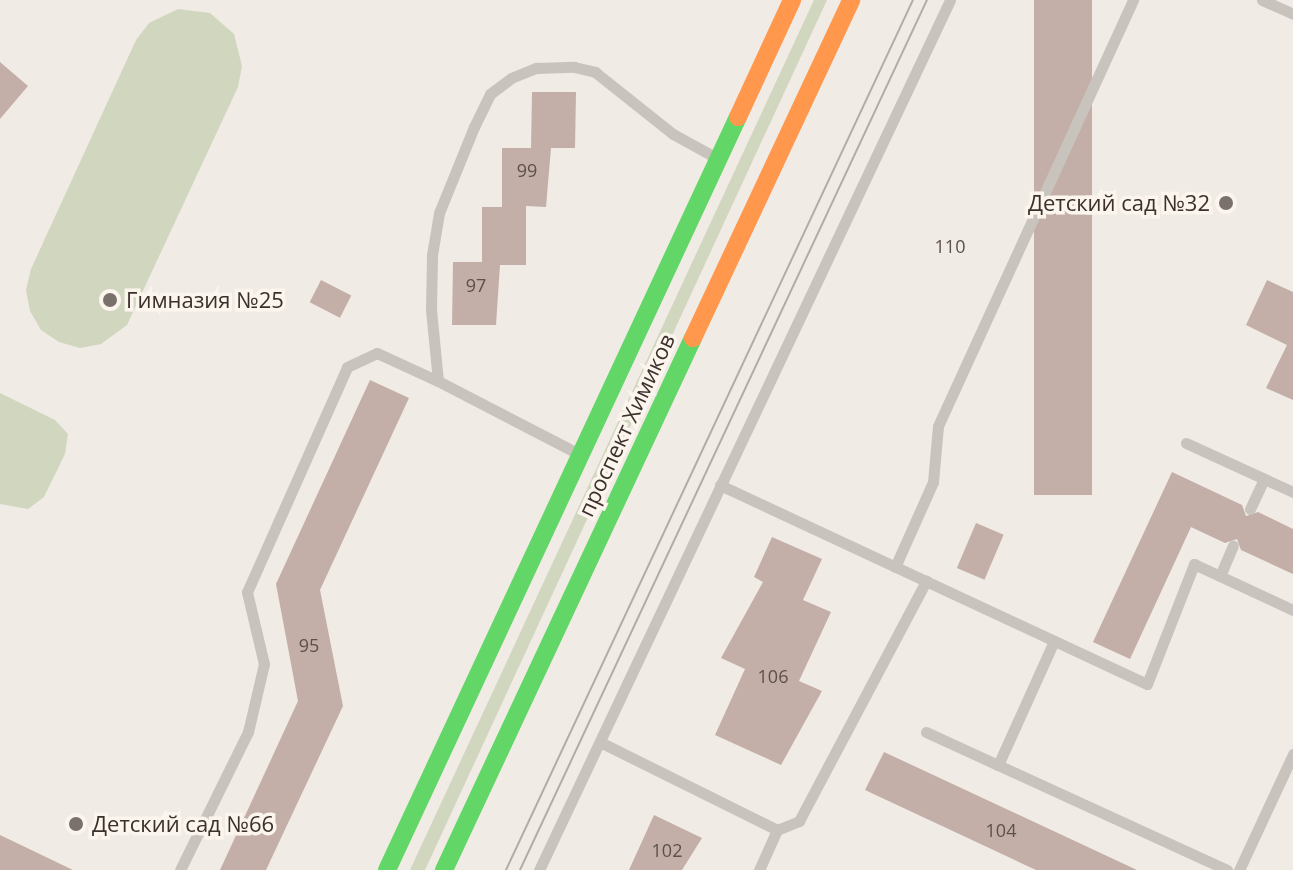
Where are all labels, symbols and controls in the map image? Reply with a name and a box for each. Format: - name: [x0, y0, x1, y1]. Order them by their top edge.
- house number: 99: [517, 159, 537, 181]
- place label: Детский сад №32: [1028, 190, 1210, 216]
- marker: Детский сад №32: [1217, 194, 1235, 212]
- house number: 110: [935, 235, 965, 257]
- house number: 97: [466, 274, 486, 296]
- place label: Гимназия №25: [126, 287, 284, 313]
- marker: Гимназия №25: [101, 291, 119, 309]
- street label: проспект Химиков: [572, 330, 680, 520]
- house number: 95: [299, 634, 319, 656]
- house number: 106: [758, 665, 788, 687]
- place label: Детский сад №66: [92, 811, 274, 837]
- marker: Детский сад №66: [67, 815, 85, 833]
- house number: 104: [986, 819, 1016, 841]
- house number: 102: [652, 839, 682, 861]

